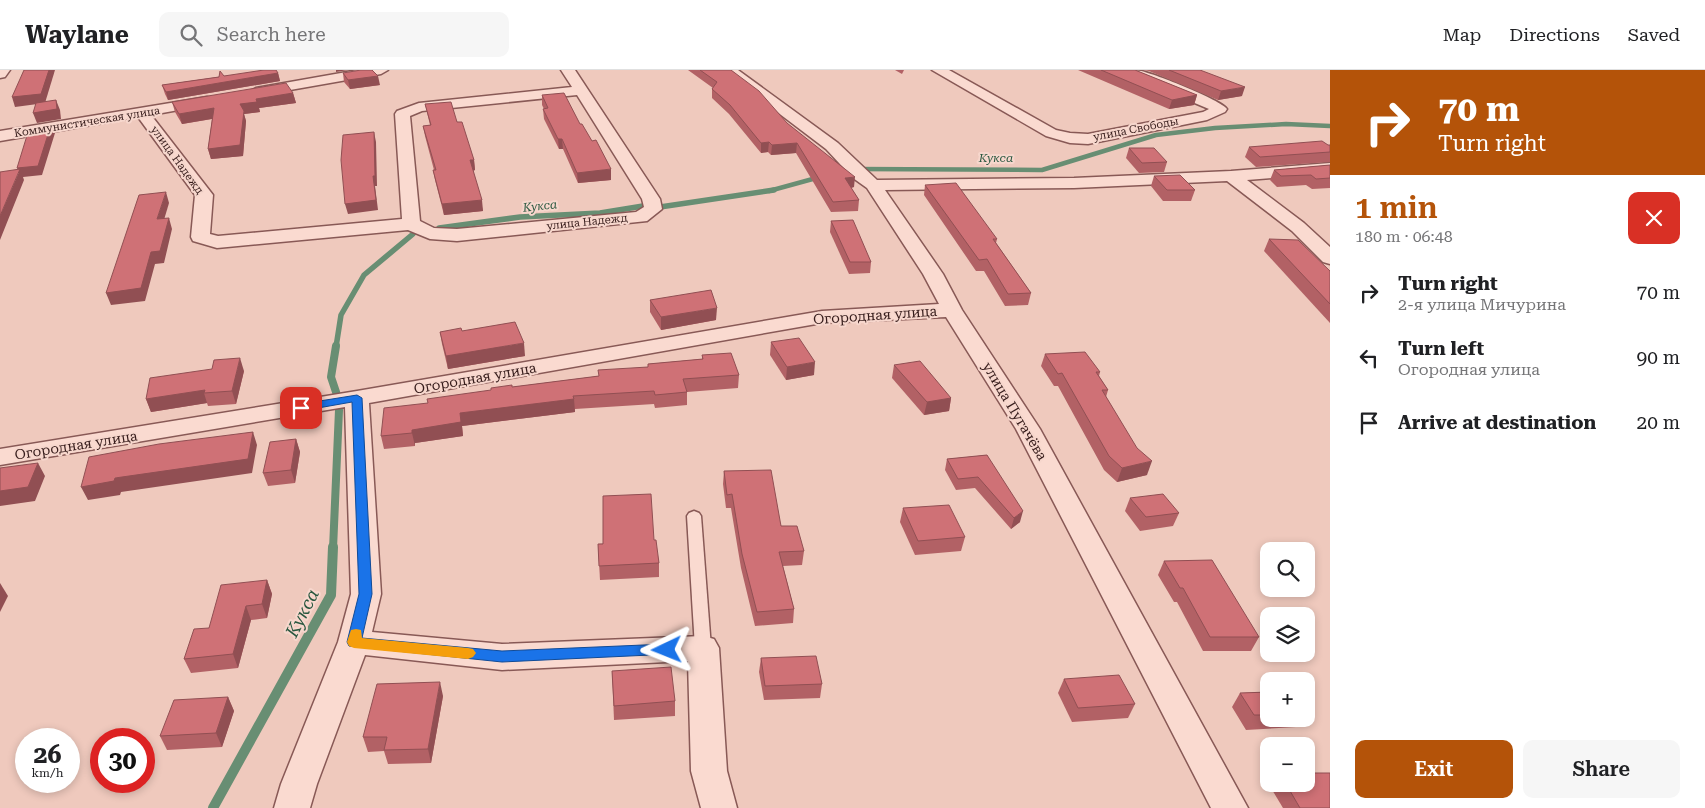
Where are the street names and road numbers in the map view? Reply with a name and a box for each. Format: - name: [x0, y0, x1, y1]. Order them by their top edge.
- street label: Коммунистическая улица: [13, 104, 161, 140]
- street label: улица Свободы: [1092, 114, 1180, 144]
- street label: улица Надежд: [148, 123, 206, 197]
- street label: улица Надежд: [546, 211, 628, 233]
- street label: Огородная улица: [813, 303, 938, 327]
- street label: Огородная улица: [412, 359, 538, 397]
- street label: улица Пугачёва: [979, 359, 1051, 463]
- street label: Огородная улица: [13, 427, 139, 463]

